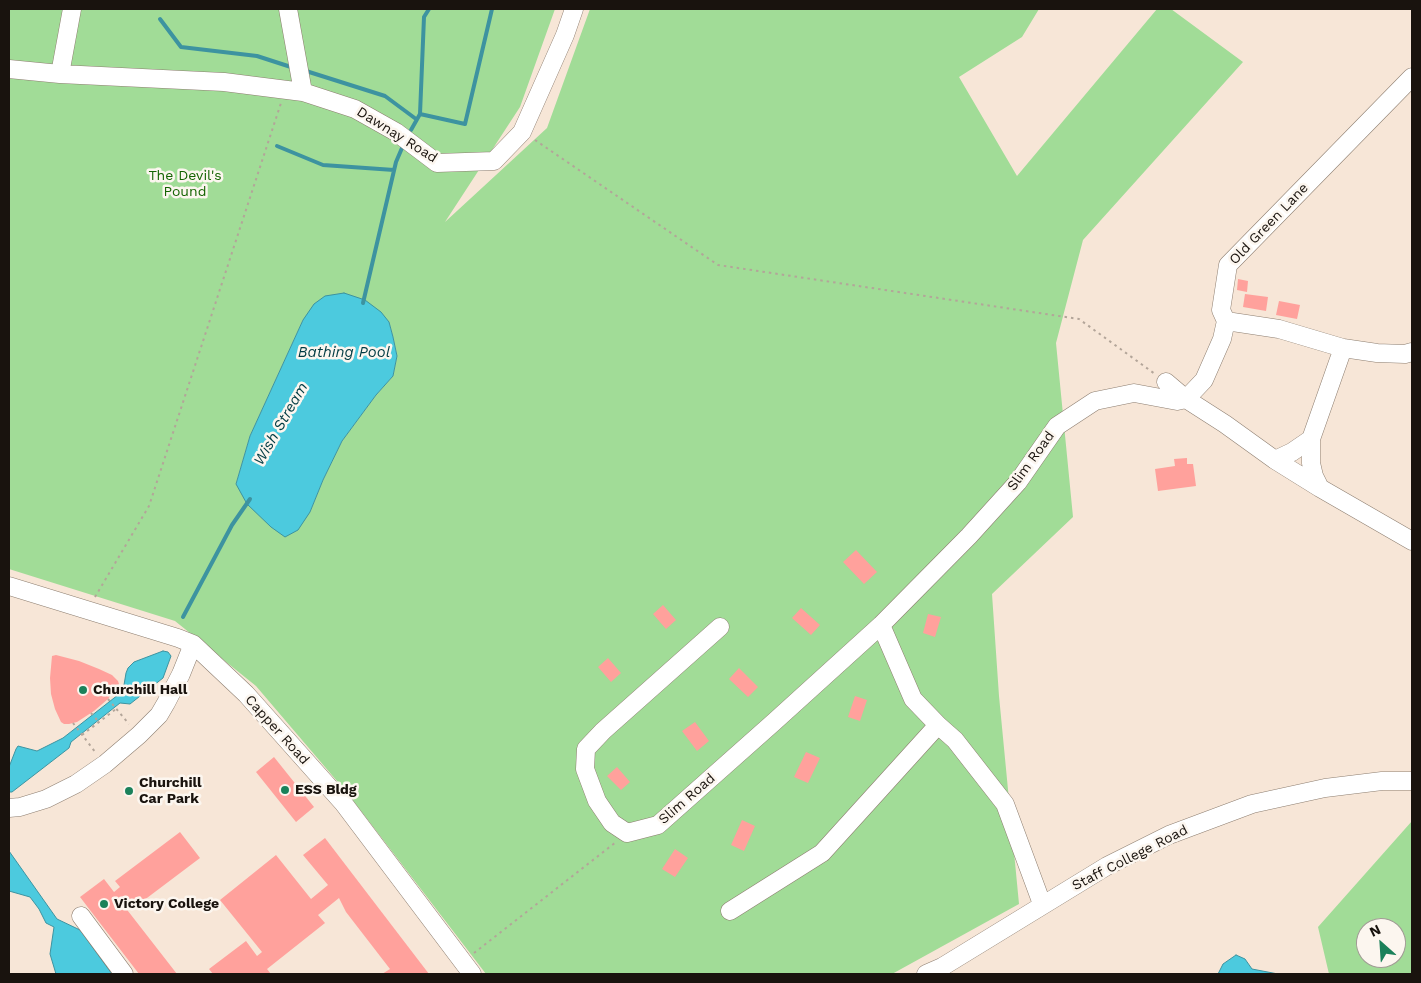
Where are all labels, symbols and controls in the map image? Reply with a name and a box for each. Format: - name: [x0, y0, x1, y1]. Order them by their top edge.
- street label: Dawnay Road: [354, 104, 440, 166]
- park label: The Devil's Pound: [148, 168, 222, 200]
- street label: Old Green Lane: [1226, 180, 1312, 268]
- water label: Bathing Pool: [298, 344, 390, 362]
- water label: Wish Stream: [250, 379, 312, 469]
- street label: Slim Road: [1004, 428, 1058, 494]
- place label: Churchill Hall: [93, 682, 187, 698]
- marker: Churchill Hall: [77, 684, 89, 696]
- street label: Capper Road: [241, 692, 313, 768]
- street label: Slim Road: [655, 770, 719, 828]
- place label: Churchill Car Park: [139, 775, 202, 808]
- place label: ESS Bldg: [295, 782, 357, 798]
- marker: ESS Bldg: [279, 784, 291, 796]
- marker: Churchill Car Park: [123, 785, 135, 797]
- street label: Staff College Road: [1069, 822, 1191, 894]
- place label: Victory College: [114, 896, 219, 912]
- marker: Victory College: [98, 898, 110, 910]
- north arrow: [1356, 918, 1406, 968]
- text: N: [1367, 921, 1383, 940]

